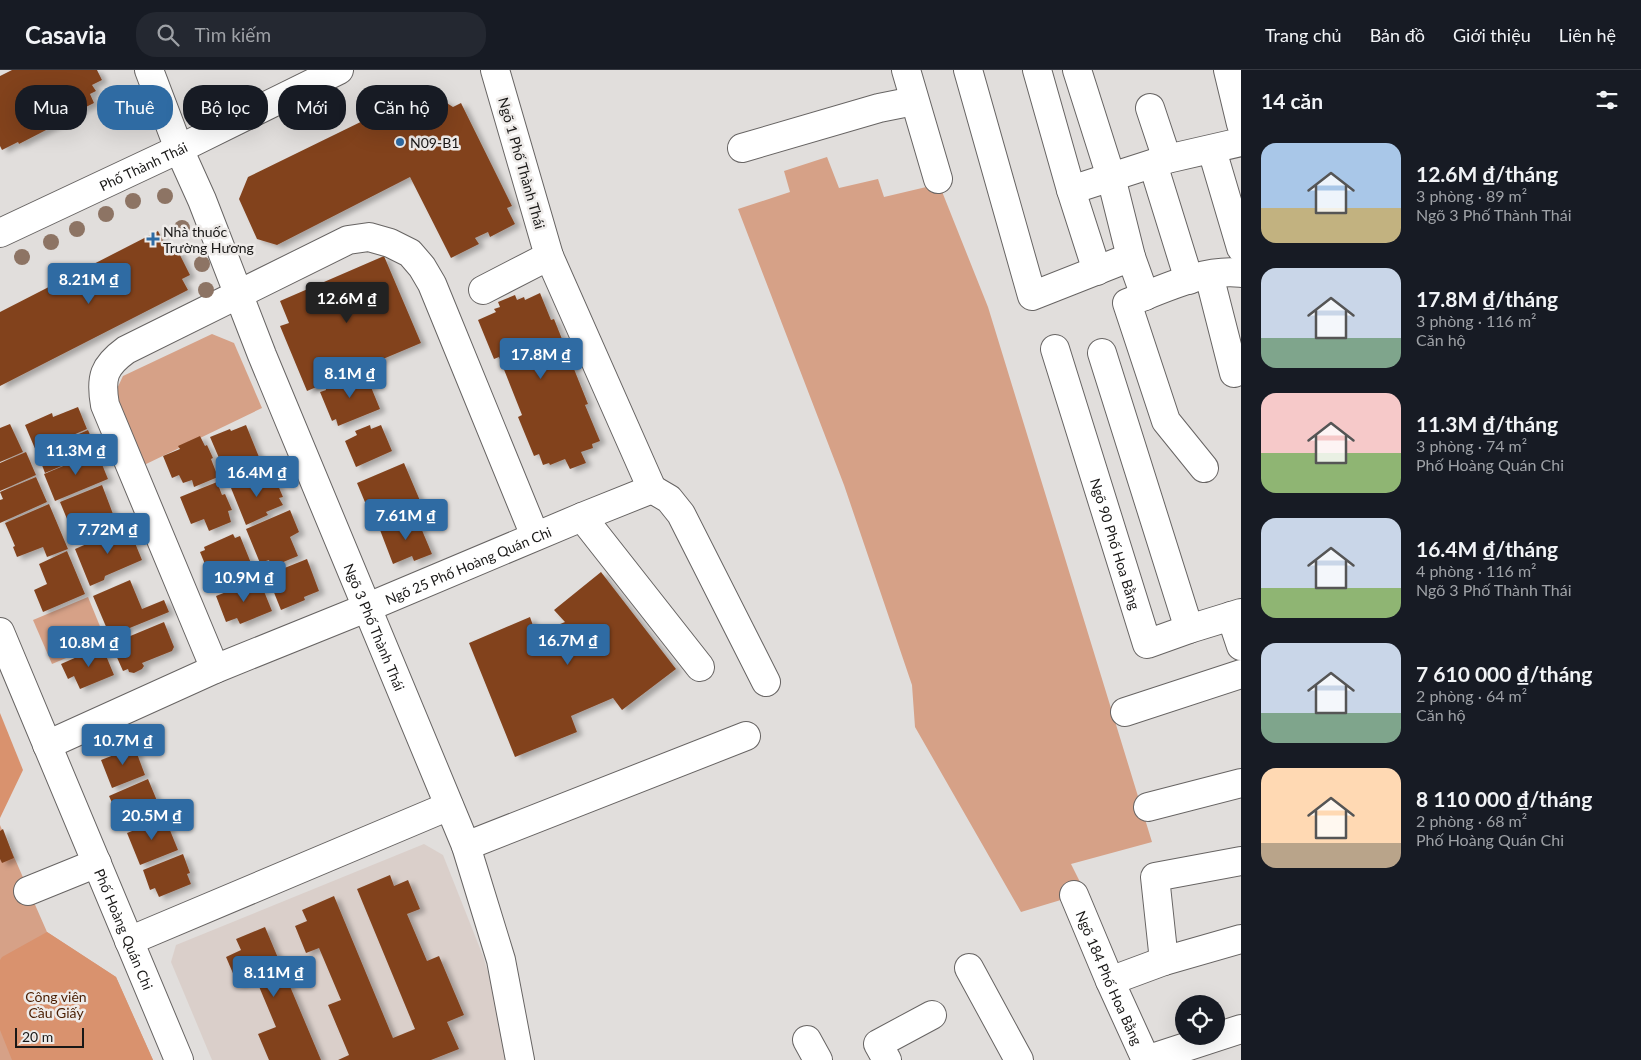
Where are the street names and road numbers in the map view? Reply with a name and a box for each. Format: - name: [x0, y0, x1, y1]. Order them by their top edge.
- street label: Ngõ 1 Phố Thành Thái: [495, 95, 549, 231]
- street label: Phố Thành Thái: [96, 138, 190, 194]
- street label: Ngõ 90 Phố Hoa Bằng: [1087, 476, 1144, 612]
- street label: Ngõ 25 Phố Hoàng Quán Chi: [382, 522, 554, 608]
- street label: Ngõ 3 Phố Thành Thái: [341, 561, 409, 693]
- street label: Phố Hoàng Quán Chi: [91, 866, 157, 992]
- street label: Ngõ 184 Phố Hoa Bằng: [1073, 908, 1146, 1048]

